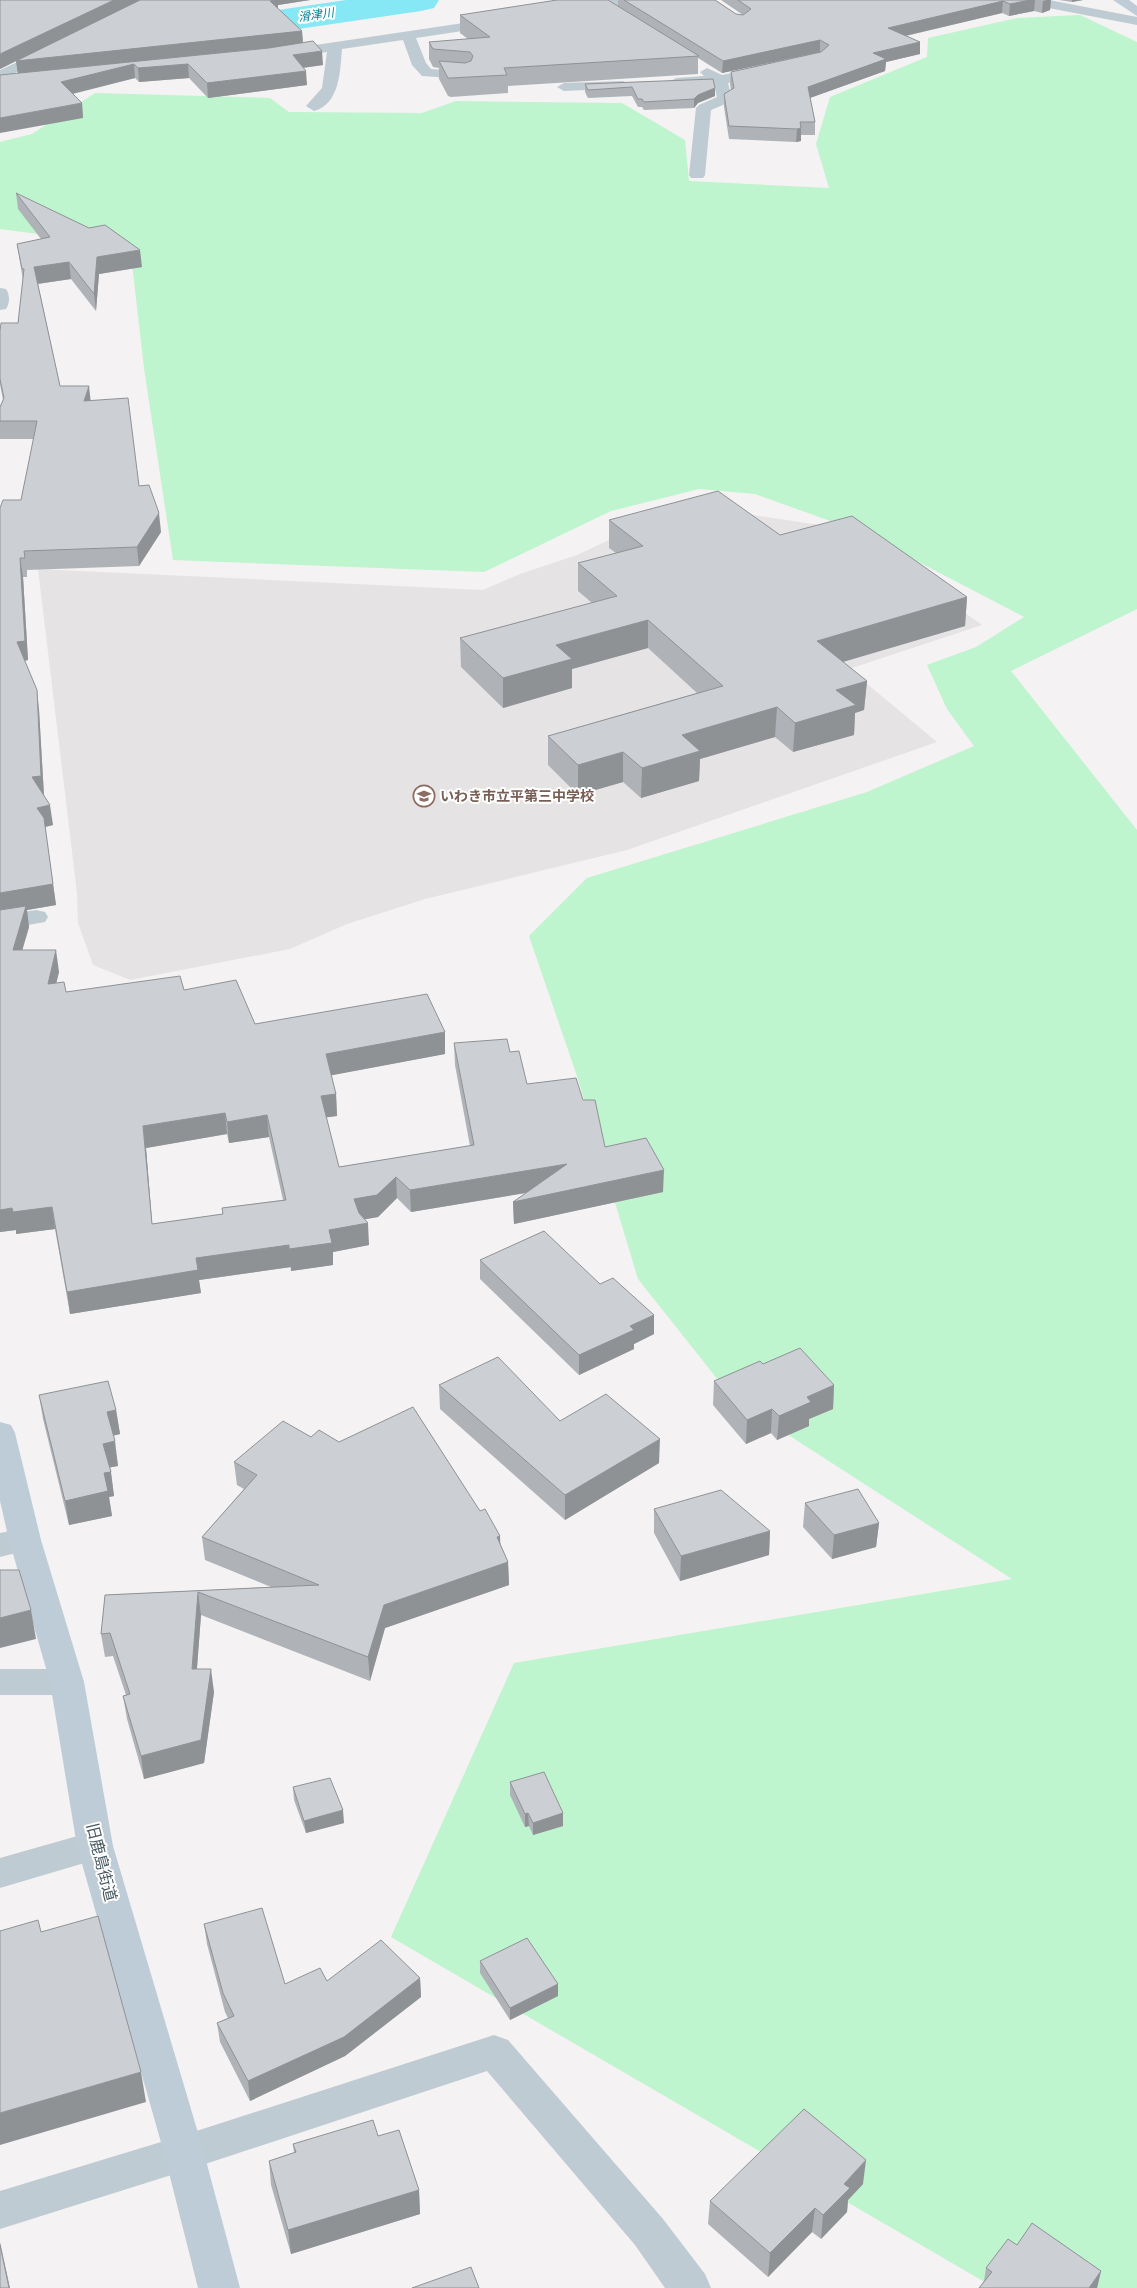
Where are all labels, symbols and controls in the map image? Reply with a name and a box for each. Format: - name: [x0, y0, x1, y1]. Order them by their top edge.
- water label: 滑津川: [297, 4, 337, 25]
- school or university icon: いわき市立平第三中学校: [412, 784, 436, 808]
- place label: いわき市立平第三中学校: [440, 787, 594, 805]
- street label: 旧鹿島街道: [82, 1821, 121, 1903]

